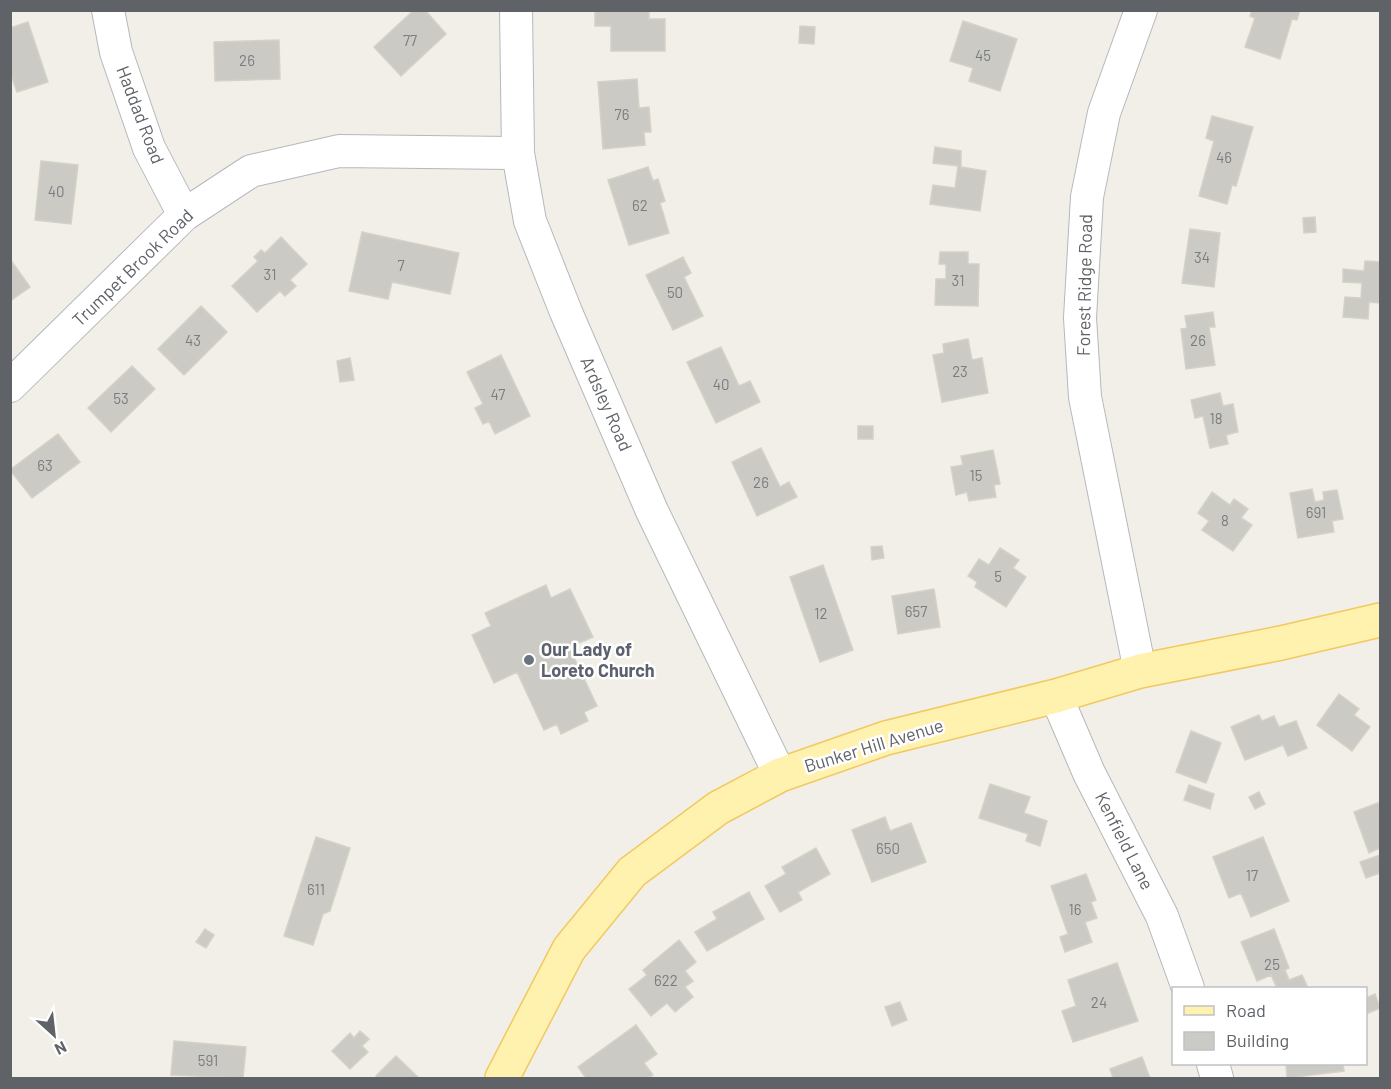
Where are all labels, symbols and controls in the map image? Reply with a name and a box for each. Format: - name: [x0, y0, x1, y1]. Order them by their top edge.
- house number: 77: [403, 31, 417, 49]
- house number: 45: [975, 46, 991, 64]
- house number: 26: [239, 51, 255, 69]
- street label: Haddad Road: [112, 63, 170, 167]
- house number: 76: [615, 105, 629, 123]
- house number: 46: [1216, 148, 1232, 166]
- house number: 40: [48, 182, 64, 200]
- house number: 62: [632, 196, 648, 214]
- street label: Trumpet Brook Road: [67, 204, 197, 331]
- street label: Forest Ridge Road: [1072, 214, 1096, 356]
- house number: 34: [1194, 248, 1210, 266]
- house number: 7: [397, 256, 405, 274]
- house number: 31: [264, 265, 276, 283]
- house number: 31: [952, 271, 964, 289]
- house number: 50: [667, 283, 683, 301]
- house number: 43: [185, 331, 201, 349]
- house number: 26: [1190, 331, 1206, 349]
- street label: Ardsley Road: [576, 353, 638, 454]
- house number: 23: [952, 362, 968, 380]
- house number: 40: [713, 375, 729, 393]
- house number: 47: [491, 385, 505, 403]
- house number: 53: [113, 389, 129, 407]
- house number: 18: [1209, 409, 1223, 427]
- house number: 63: [37, 456, 53, 474]
- house number: 15: [970, 466, 982, 484]
- house number: 26: [753, 473, 769, 491]
- house number: 691: [1306, 503, 1326, 521]
- house number: 8: [1221, 511, 1229, 529]
- house number: 5: [994, 567, 1002, 585]
- house number: 657: [905, 602, 927, 620]
- house number: 12: [814, 604, 828, 622]
- place label: Our Lady of Loreto Church: [541, 638, 655, 681]
- marker: Our Lady of Loreto Church: [522, 653, 536, 667]
- street label: Bunker Hill Avenue: [802, 713, 946, 777]
- street label: Kenfield Lane: [1091, 788, 1159, 893]
- house number: 650: [876, 839, 900, 857]
- house number: 17: [1246, 866, 1258, 884]
- house number: 611: [307, 880, 325, 898]
- house number: 16: [1069, 900, 1081, 918]
- house number: 25: [1264, 955, 1280, 973]
- house number: 622: [654, 971, 678, 989]
- legend: [1172, 987, 1367, 1065]
- house number: 24: [1091, 993, 1107, 1011]
- text: Road: [1226, 999, 1266, 1021]
- north arrow: [24, 1005, 84, 1065]
- text: Building: [1226, 1029, 1289, 1051]
- text: N: [52, 1038, 70, 1060]
- house number: 591: [198, 1051, 218, 1069]

